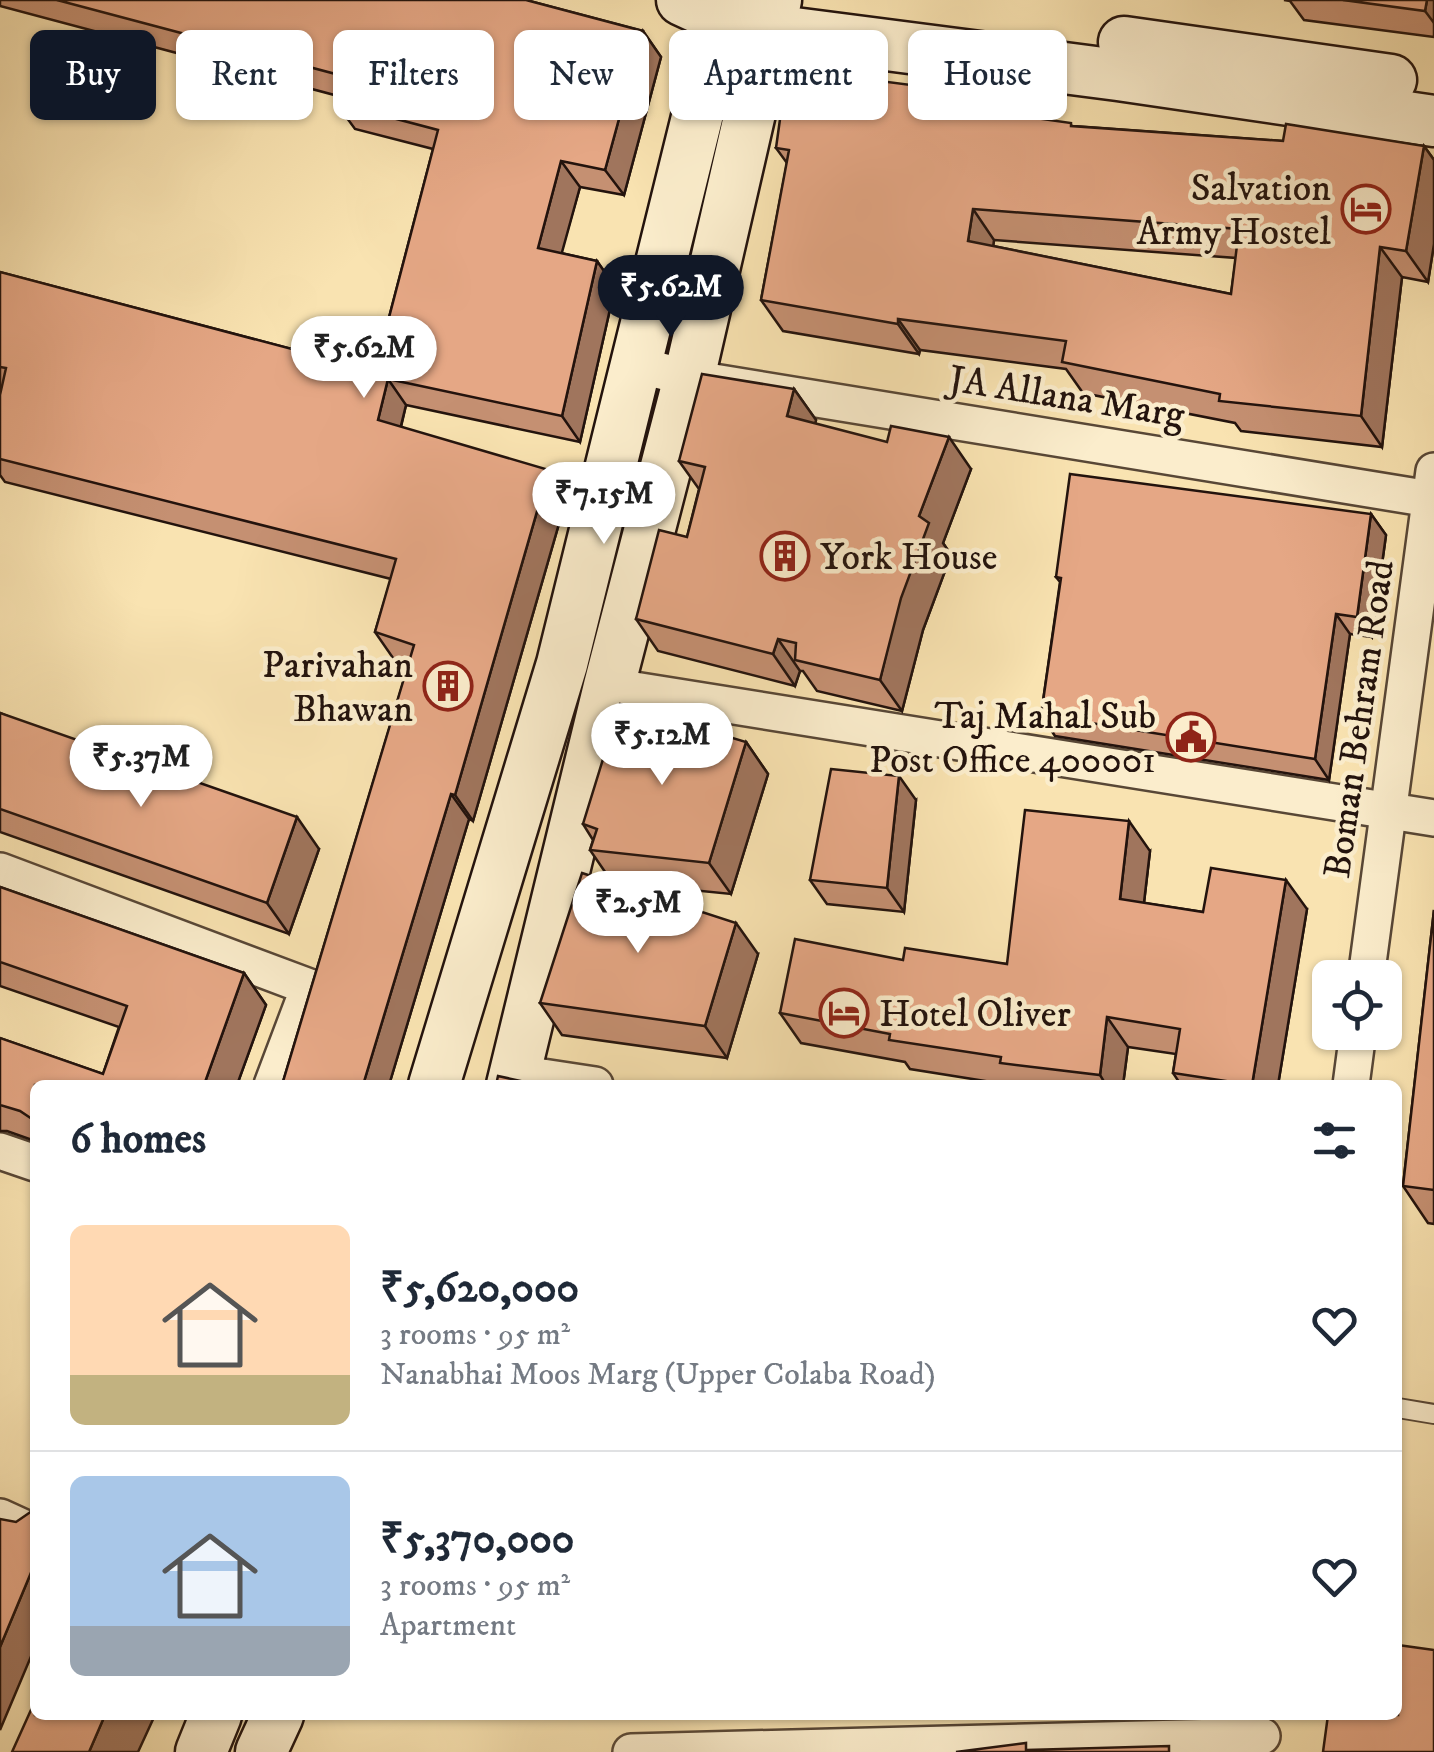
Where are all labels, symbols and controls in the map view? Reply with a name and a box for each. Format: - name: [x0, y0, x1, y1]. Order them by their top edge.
- chip: Buy: [30, 30, 156, 120]
- chip: Rent: [176, 30, 313, 120]
- chip: Filters: [333, 30, 494, 120]
- chip: New: [514, 30, 649, 120]
- chip: Apartment: [669, 30, 888, 120]
- chip: House: [908, 30, 1067, 120]
- place label: Salvation Army Hostel: [1136, 165, 1332, 257]
- hotel icon: Salvation Army Hostel: [1340, 183, 1392, 235]
- pin: ₹5.62M: [590, 255, 752, 340]
- text: ₹5.62M: [620, 267, 722, 307]
- pin: ₹5.62M: [283, 316, 445, 401]
- text: ₹5.62M: [313, 328, 415, 368]
- street label: JA Allana Marg: [943, 355, 1188, 440]
- pin: ₹7.15M: [523, 462, 685, 547]
- text: ₹7.15M: [554, 474, 654, 514]
- building icon: York House: [759, 530, 811, 582]
- place label: York House: [820, 534, 997, 582]
- street label: Boman Behram Road: [1314, 557, 1406, 881]
- place label: Parivahan Bhawan: [262, 642, 413, 734]
- building icon: Parivahan Bhawan: [422, 660, 474, 712]
- place label: Taj Mahal Sub Post Office 400001: [869, 693, 1156, 785]
- pin: ₹5.12M: [581, 703, 743, 788]
- public building icon: Taj Mahal Sub Post Office 400001: [1165, 711, 1217, 763]
- text: ₹5.12M: [613, 715, 711, 755]
- pin: ₹5.37M: [60, 725, 222, 810]
- text: ₹5.37M: [92, 737, 190, 777]
- pin: ₹2.5M: [568, 871, 708, 956]
- text: ₹2.5M: [595, 883, 681, 923]
- map controls: [1312, 960, 1402, 1050]
- button: locate: [1312, 960, 1402, 1050]
- hotel icon: Hotel Oliver: [818, 987, 870, 1039]
- place label: Hotel Oliver: [879, 991, 1071, 1039]
- icon: filters: [1307, 1113, 1362, 1168]
- text: 6 homes: [70, 1114, 206, 1166]
- text: ₹5,620,000: [380, 1263, 579, 1315]
- icon: home: [150, 1265, 270, 1385]
- icon: heart: [1307, 1298, 1362, 1353]
- text: 3 rooms · 95 m²: [380, 1315, 570, 1355]
- text: Nanabhai Moos Marg (Upper Colaba Road): [380, 1355, 936, 1395]
- text: ₹5,370,000: [380, 1514, 574, 1566]
- icon: home: [150, 1516, 270, 1636]
- icon: heart: [1307, 1549, 1362, 1604]
- text: 3 rooms · 95 m²: [380, 1566, 570, 1606]
- text: Apartment: [380, 1606, 516, 1646]

